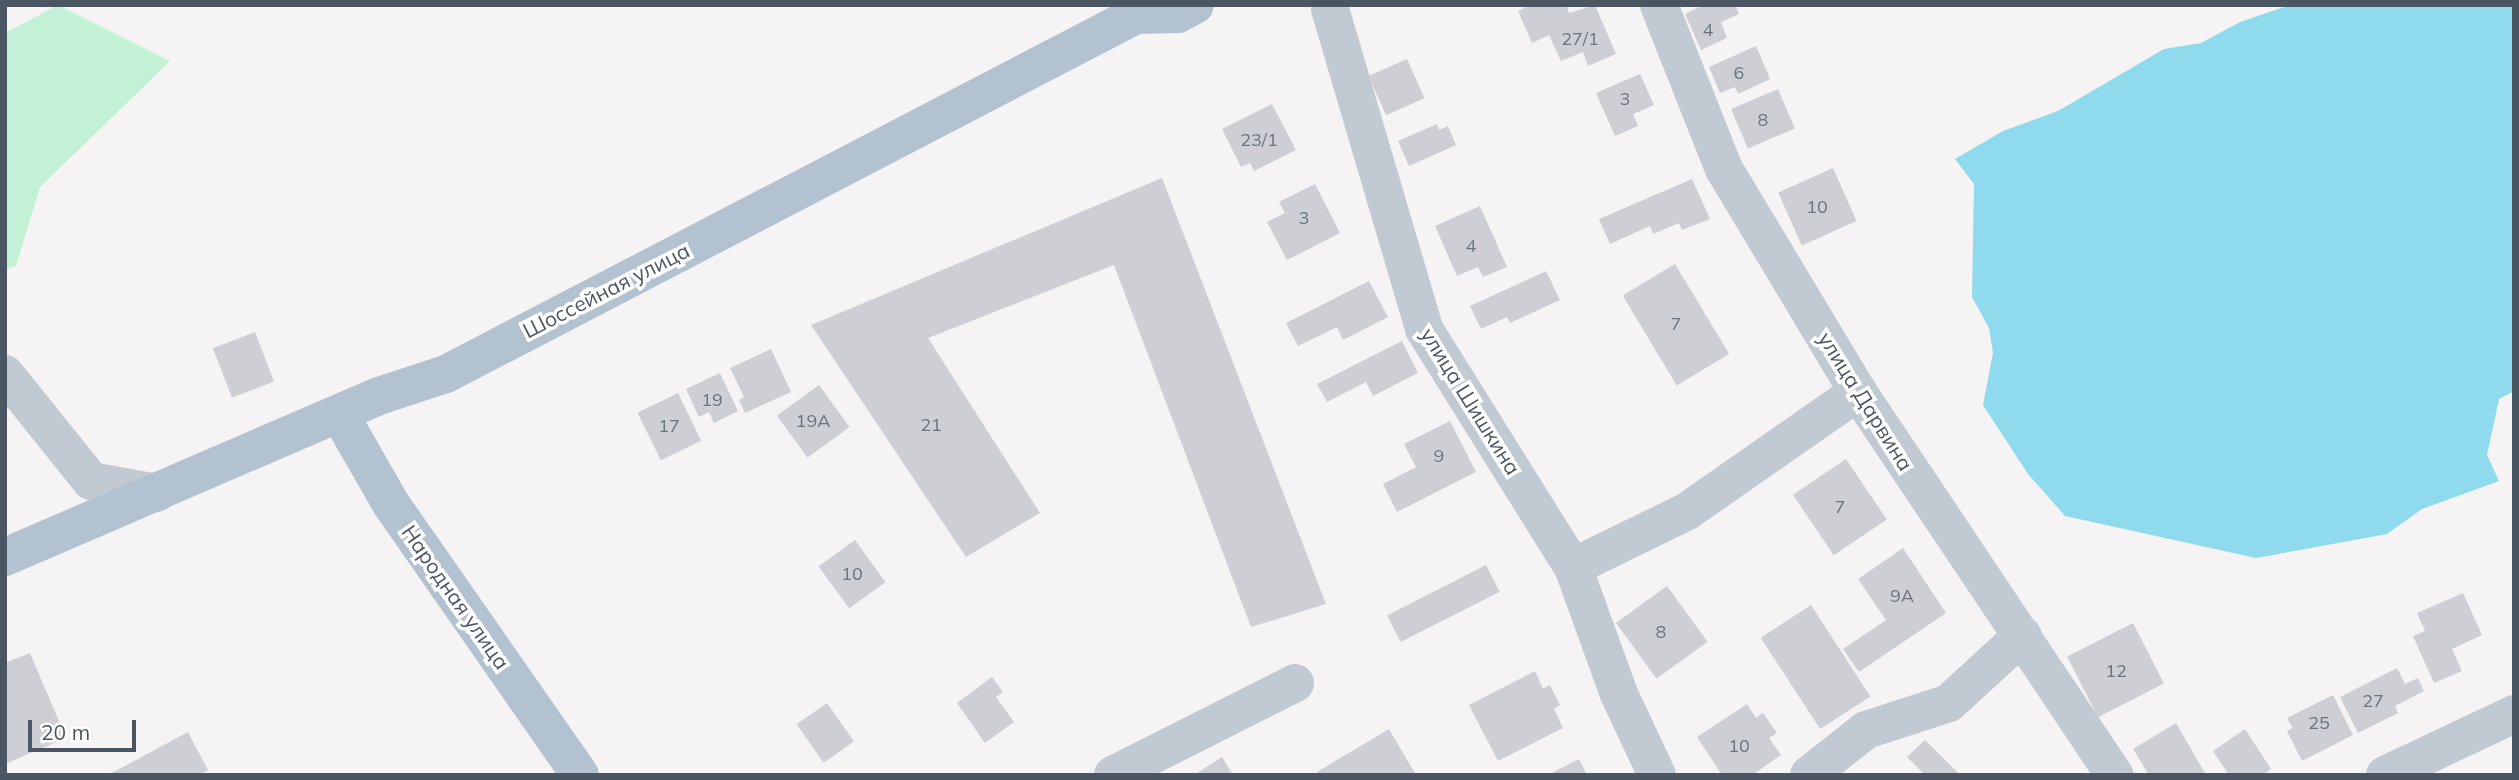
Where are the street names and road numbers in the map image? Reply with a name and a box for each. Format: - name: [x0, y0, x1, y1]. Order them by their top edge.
- street label: Шоссейная улица: [518, 237, 694, 343]
- street label: улица Шишкина: [1416, 323, 1526, 479]
- street label: улица Дарвина: [1813, 327, 1919, 475]
- street label: Народная улица: [397, 520, 515, 674]

